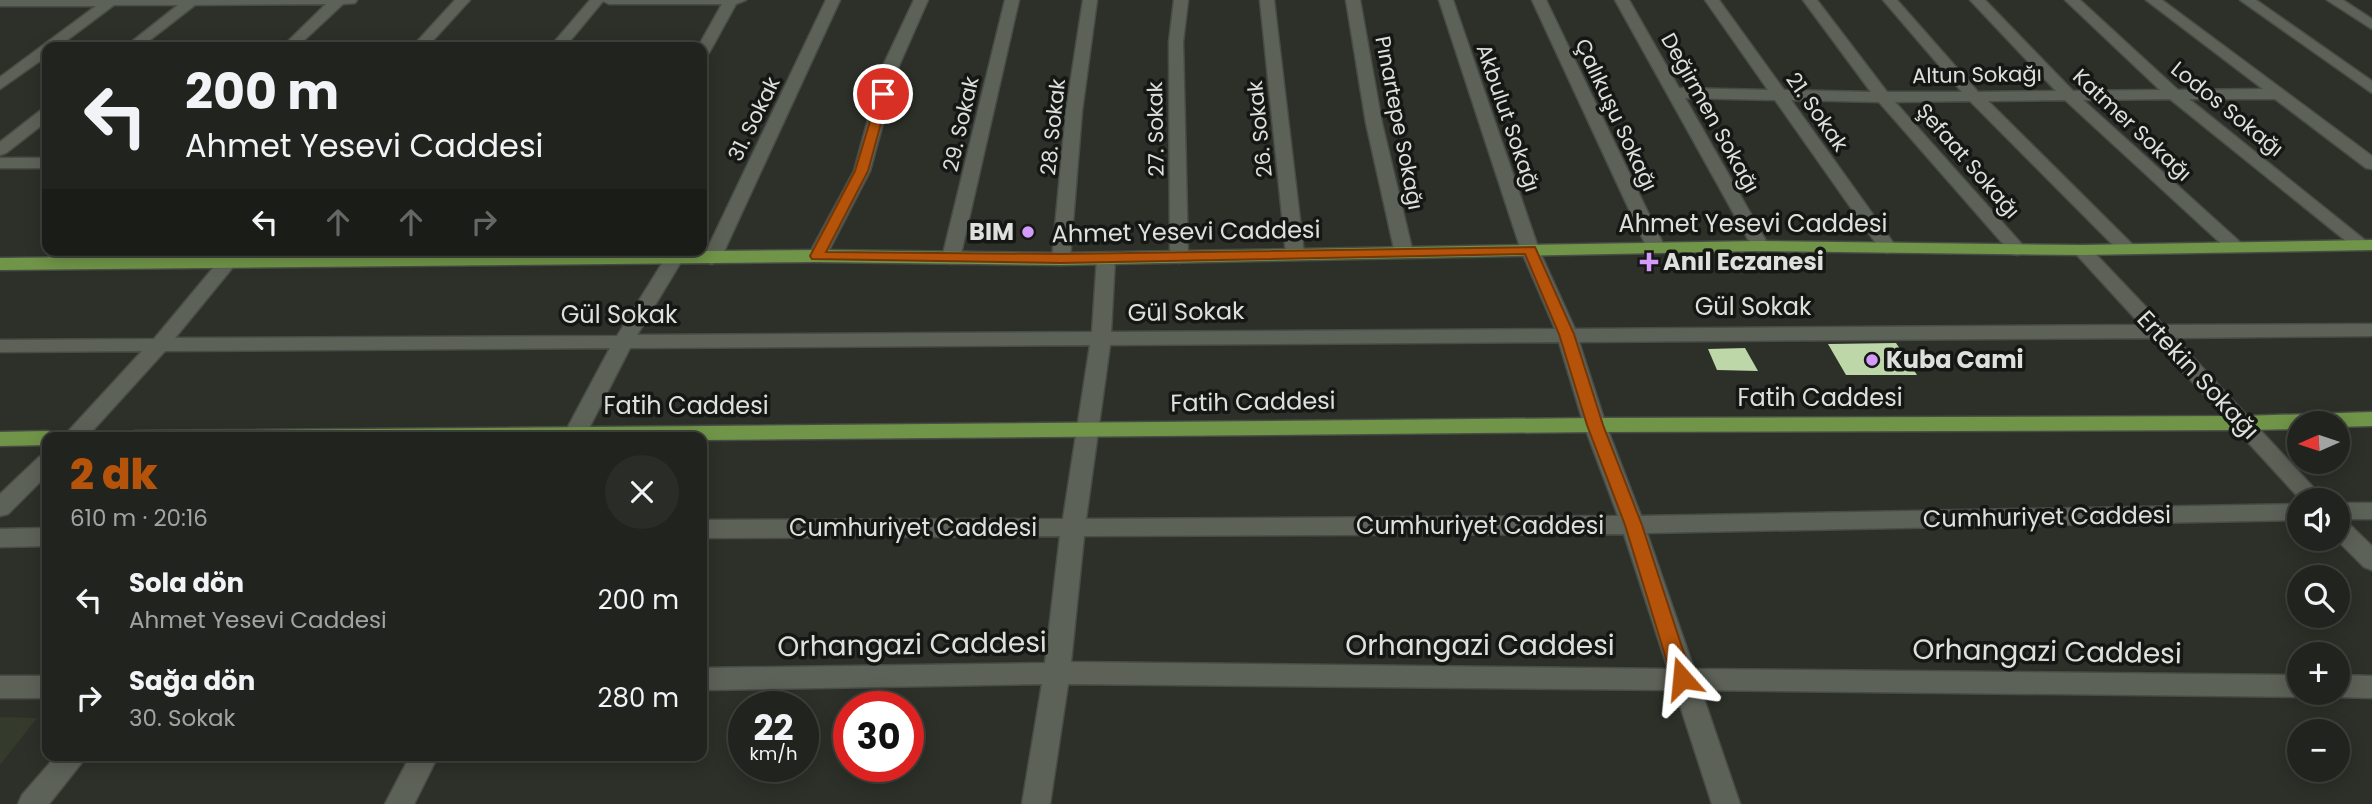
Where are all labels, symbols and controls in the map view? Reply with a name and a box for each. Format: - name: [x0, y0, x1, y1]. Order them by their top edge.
- street label: Değirmen Sokağı: [1654, 27, 1766, 198]
- street label: Pınartepe Sokağı: [1368, 34, 1431, 212]
- street label: Çalıkuşu Sokağı: [1568, 34, 1664, 196]
- street label: Akbulut Sokağı: [1470, 40, 1547, 196]
- street label: Lodos Sokağı: [2165, 54, 2290, 163]
- text: 200 m: [185, 58, 339, 126]
- street label: Altun Sokağı: [1912, 59, 2042, 90]
- street label: Katmer Sokağı: [2067, 62, 2198, 187]
- pin: [853, 64, 913, 124]
- street label: 21. Sokak: [1780, 66, 1855, 157]
- icon: left: [70, 70, 161, 161]
- street label: 31. Sokak: [721, 72, 787, 166]
- street label: 29. Sokak: [935, 73, 986, 174]
- icon: arrive: [864, 75, 902, 113]
- street label: 28. Sokak: [1033, 77, 1072, 177]
- street label: 26. Sokak: [1240, 79, 1279, 179]
- street label: 27. Sokak: [1140, 81, 1171, 177]
- street label: Şefaat Sokağı: [1910, 97, 2027, 225]
- text: Ahmet Yesevi Caddesi: [185, 123, 544, 168]
- icon: left: [246, 203, 284, 241]
- icon: ahead: [319, 203, 357, 241]
- icon: ahead: [392, 203, 430, 241]
- icon: right: [465, 203, 503, 241]
- street label: Ahmet Yesevi Caddesi: [1619, 207, 1887, 240]
- street label: Ahmet Yesevi Caddesi: [1051, 213, 1321, 250]
- place label: BIM: [969, 215, 1014, 248]
- marker: BIM: [1020, 224, 1036, 240]
- place label: Anıl Eczanesi: [1663, 245, 1824, 278]
- marker: Anıl Eczanesi: [1641, 254, 1657, 270]
- street label: Gül Sokak: [1695, 290, 1812, 323]
- street label: Gül Sokak: [1127, 294, 1245, 329]
- street label: Gül Sokak: [561, 298, 678, 331]
- street label: Ertekin Sokağı: [2130, 303, 2267, 446]
- place label: Kuba Cami: [1886, 343, 2024, 376]
- marker: Kuba Cami: [1864, 352, 1880, 368]
- street label: Fatih Caddesi: [1737, 381, 1903, 414]
- street label: Fatih Caddesi: [1170, 384, 1336, 419]
- street label: Fatih Caddesi: [603, 389, 769, 422]
- north arrow: [2287, 411, 2350, 474]
- map controls: [2287, 411, 2350, 782]
- text: 2 dk: [70, 445, 158, 504]
- button: close: [605, 455, 679, 529]
- button: sound: [2287, 488, 2350, 551]
- street label: Cumhuriyet Caddesi: [1923, 498, 2171, 535]
- text: 610 m · 20:16: [70, 502, 208, 534]
- street label: Cumhuriyet Caddesi: [1356, 509, 1604, 542]
- street label: Cumhuriyet Caddesi: [789, 511, 1037, 544]
- text: Sola dön: [129, 565, 244, 601]
- button: search: [2287, 565, 2350, 628]
- icon: left: [70, 581, 108, 619]
- text: 200 m: [598, 582, 679, 618]
- text: Ahmet Yesevi Caddesi: [129, 604, 387, 636]
- street label: Orhangazi Caddesi: [777, 623, 1047, 666]
- street label: Orhangazi Caddesi: [1345, 626, 1615, 665]
- street label: Orhangazi Caddesi: [1912, 630, 2182, 673]
- position arrow: [1645, 641, 1719, 715]
- button: +: [2287, 642, 2350, 705]
- text: Sağa dön: [129, 663, 255, 699]
- icon: right: [70, 679, 108, 717]
- text: 280 m: [598, 680, 679, 716]
- speed limit sign: 30: [833, 691, 924, 782]
- text: 30. Sokak: [129, 702, 235, 734]
- text: 22: [754, 703, 793, 752]
- button: −: [2287, 719, 2350, 782]
- text: km/h: [750, 741, 797, 766]

